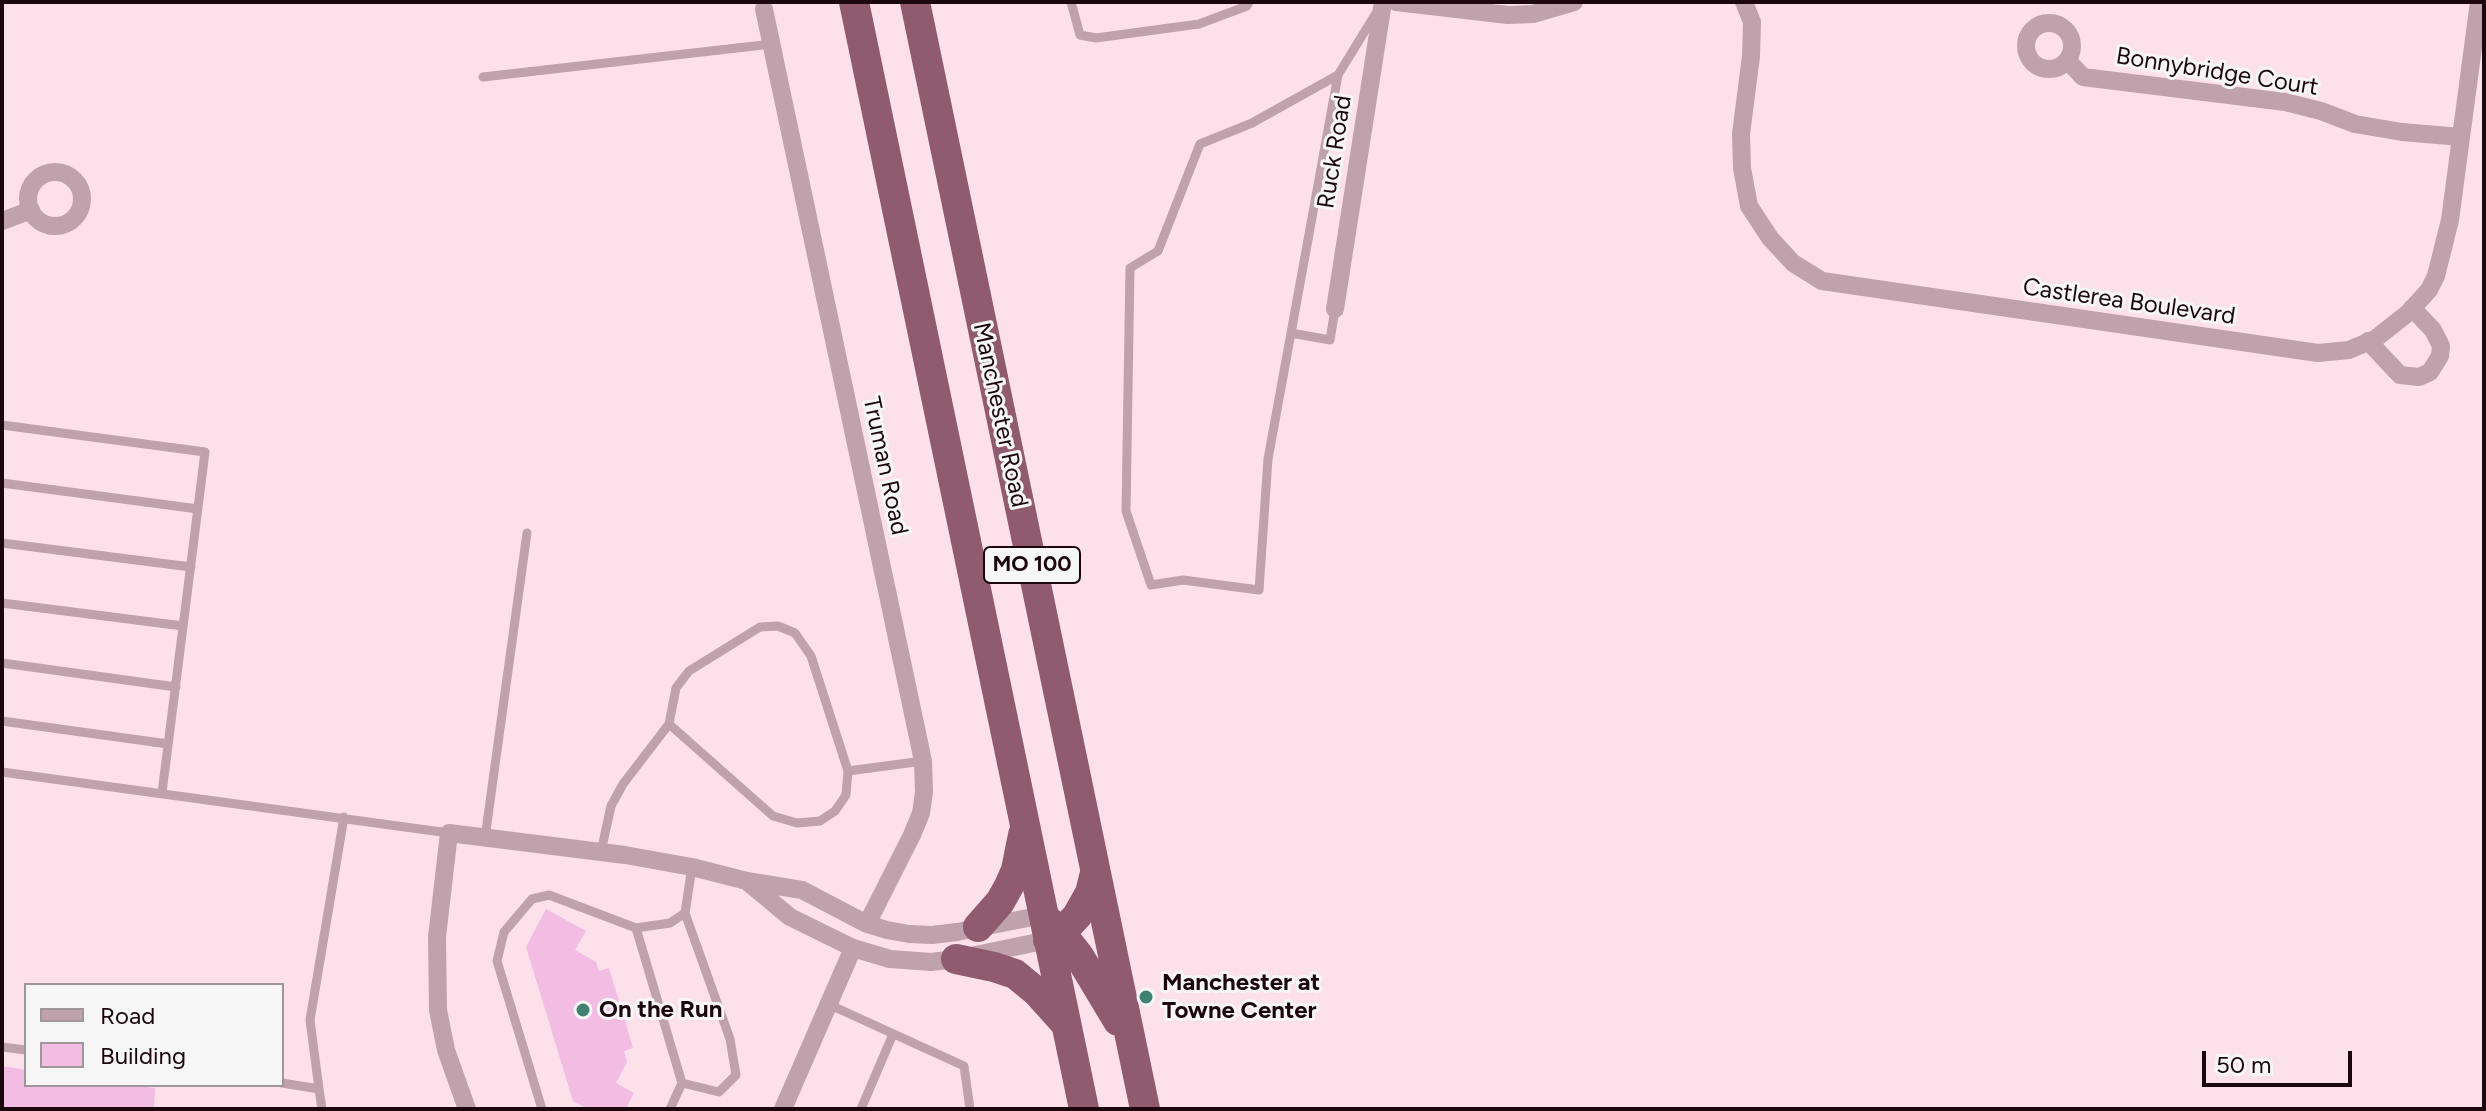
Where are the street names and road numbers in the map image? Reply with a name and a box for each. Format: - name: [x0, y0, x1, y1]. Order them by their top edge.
- street label: Bonnybridge Court: [2114, 42, 2320, 102]
- street label: Ruck Road: [1312, 93, 1358, 211]
- street label: Castlerea Boulevard: [2021, 273, 2237, 331]
- street label: Manchester Road: [966, 320, 1034, 510]
- street label: Truman Road: [856, 394, 914, 538]
- road number: MO 100: [984, 547, 1080, 583]

